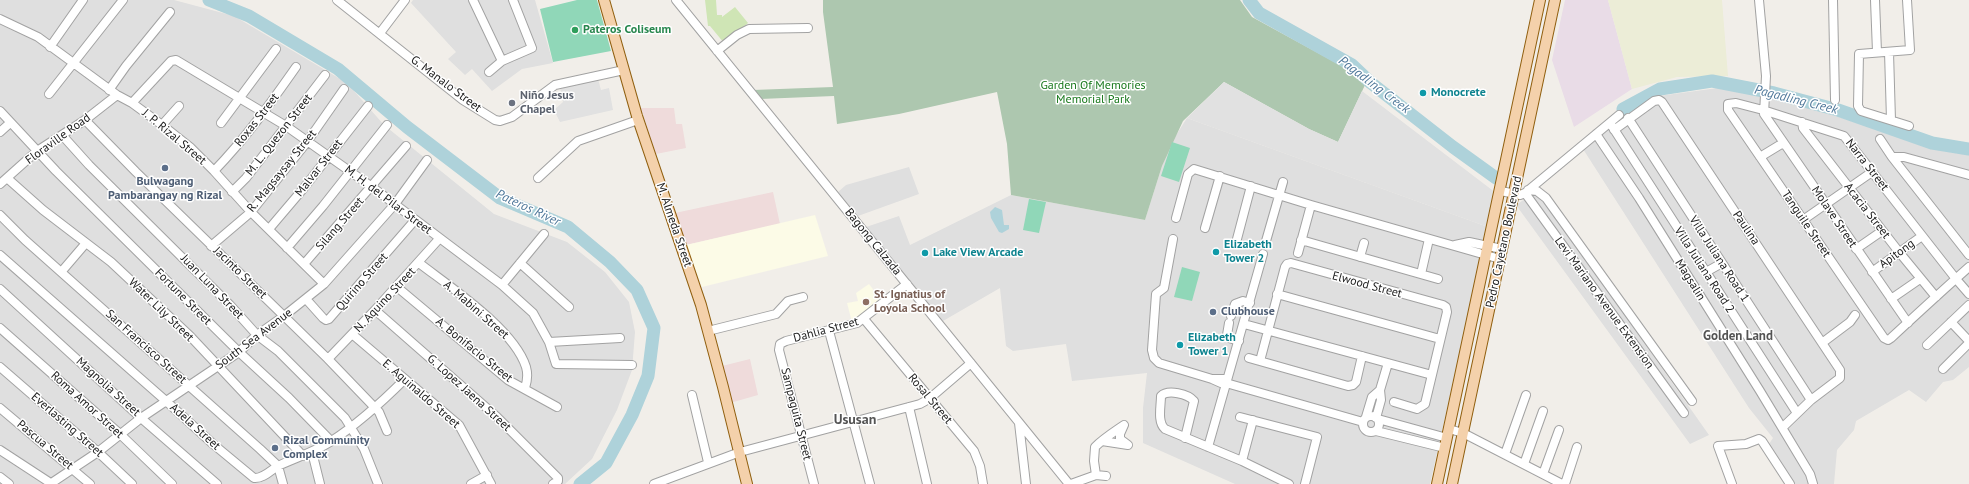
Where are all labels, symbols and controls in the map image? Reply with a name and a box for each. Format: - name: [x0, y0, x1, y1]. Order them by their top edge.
- place label: Pateros Coliseum: [583, 23, 671, 37]
- marker: Pateros Coliseum: [570, 25, 580, 35]
- street label: G. Manalo Street: [408, 53, 484, 115]
- water label: Pagadling Creek: [1335, 53, 1413, 117]
- park label: Garden Of Memories Memorial Park: [1040, 79, 1146, 107]
- water label: Pagadling Creek: [1753, 82, 1839, 118]
- place label: Monocrete: [1431, 86, 1486, 100]
- marker: Monocrete: [1418, 88, 1428, 98]
- place label: Niño Jesus Chapel: [520, 89, 574, 117]
- street label: Roxas Street: [232, 90, 282, 150]
- street label: M. L. Quezon Street: [243, 91, 315, 179]
- marker: Niño Jesus Chapel: [507, 98, 517, 108]
- street label: J. P. Rizal Street: [139, 106, 209, 168]
- street label: Floraville Road: [23, 111, 93, 167]
- street label: R. Magsaysay Street: [244, 127, 320, 215]
- street label: Narra Street: [1842, 136, 1892, 194]
- street label: Malvar Street: [292, 137, 346, 199]
- street label: M. H. del Pilar Street: [341, 162, 435, 238]
- marker: Bulwagang Pambarangay ng Rizal: [160, 163, 170, 173]
- place label: Bulwagang Pambarangay ng Rizal: [108, 175, 222, 203]
- street label: Pedro Cayetano Boulevard: [1483, 175, 1525, 309]
- street label: Acacia Street: [1841, 180, 1893, 242]
- street label: M. Almeda Street: [653, 181, 695, 269]
- street label: Molave Street: [1808, 184, 1860, 250]
- water label: Pateros River: [493, 186, 563, 230]
- street label: Tanguile Street: [1778, 188, 1834, 260]
- street label: Silang Street: [313, 194, 367, 254]
- street label: Bagong Calzada: [842, 206, 904, 278]
- street label: Paulina: [1729, 208, 1763, 248]
- street label: Villa Juliana Road 1: [1686, 213, 1752, 305]
- street label: Villa Juliana Road 2: [1671, 224, 1737, 316]
- street label: Levi Mariano Avenue Extension: [1551, 234, 1657, 372]
- street label: Apitong: [1877, 236, 1917, 272]
- place label: Elizabeth Tower 2: [1224, 238, 1272, 266]
- street label: Jacinto Street: [210, 244, 270, 302]
- place label: Lake View Arcade: [933, 246, 1023, 260]
- marker: Elizabeth Tower 2: [1211, 247, 1221, 257]
- marker: Lake View Arcade: [920, 248, 930, 258]
- street label: Quirino Street: [333, 250, 391, 314]
- street label: Juan Luna Street: [177, 252, 247, 322]
- street label: Magsalin: [1672, 257, 1708, 303]
- street label: N. Aquino Street: [351, 264, 419, 336]
- street label: Fortune Street: [152, 266, 214, 328]
- street label: Elwood Street: [1330, 269, 1404, 301]
- street label: Water Lily Street: [125, 275, 197, 345]
- street label: A. Mabini Street: [440, 278, 512, 342]
- place label: St. Ignatius of Loyola School: [874, 288, 945, 316]
- marker: St. Ignatius of Loyola School: [861, 297, 871, 307]
- place label: Clubhouse: [1221, 305, 1275, 319]
- street label: South Sea Avenue: [213, 306, 295, 372]
- street label: San Francisco Street: [103, 307, 189, 387]
- marker: Clubhouse: [1208, 307, 1218, 317]
- street label: Dahlia Street: [792, 314, 860, 346]
- street label: A. Bonifacio Street: [433, 315, 515, 385]
- district label: Golden Land: [1703, 328, 1773, 344]
- place label: Elizabeth Tower 1: [1188, 331, 1236, 359]
- marker: Elizabeth Tower 1: [1175, 340, 1185, 350]
- street label: G. Lopez Jaena Street: [424, 352, 514, 434]
- street label: Magnolia Street: [73, 354, 143, 420]
- street label: E. Aguinaldo Street: [379, 356, 463, 432]
- street label: Sampaguita Street: [778, 366, 814, 462]
- street label: Roma Amor Street: [48, 369, 126, 441]
- street label: Rosal Street: [905, 371, 955, 427]
- street label: Everlasting Street: [28, 390, 106, 460]
- street label: Adela Street: [167, 401, 223, 453]
- district label: Ususan: [834, 412, 876, 428]
- street label: Pascua Street: [14, 417, 76, 473]
- place label: Rizal Community Complex: [283, 434, 369, 462]
- marker: Rizal Community Complex: [270, 443, 280, 453]

